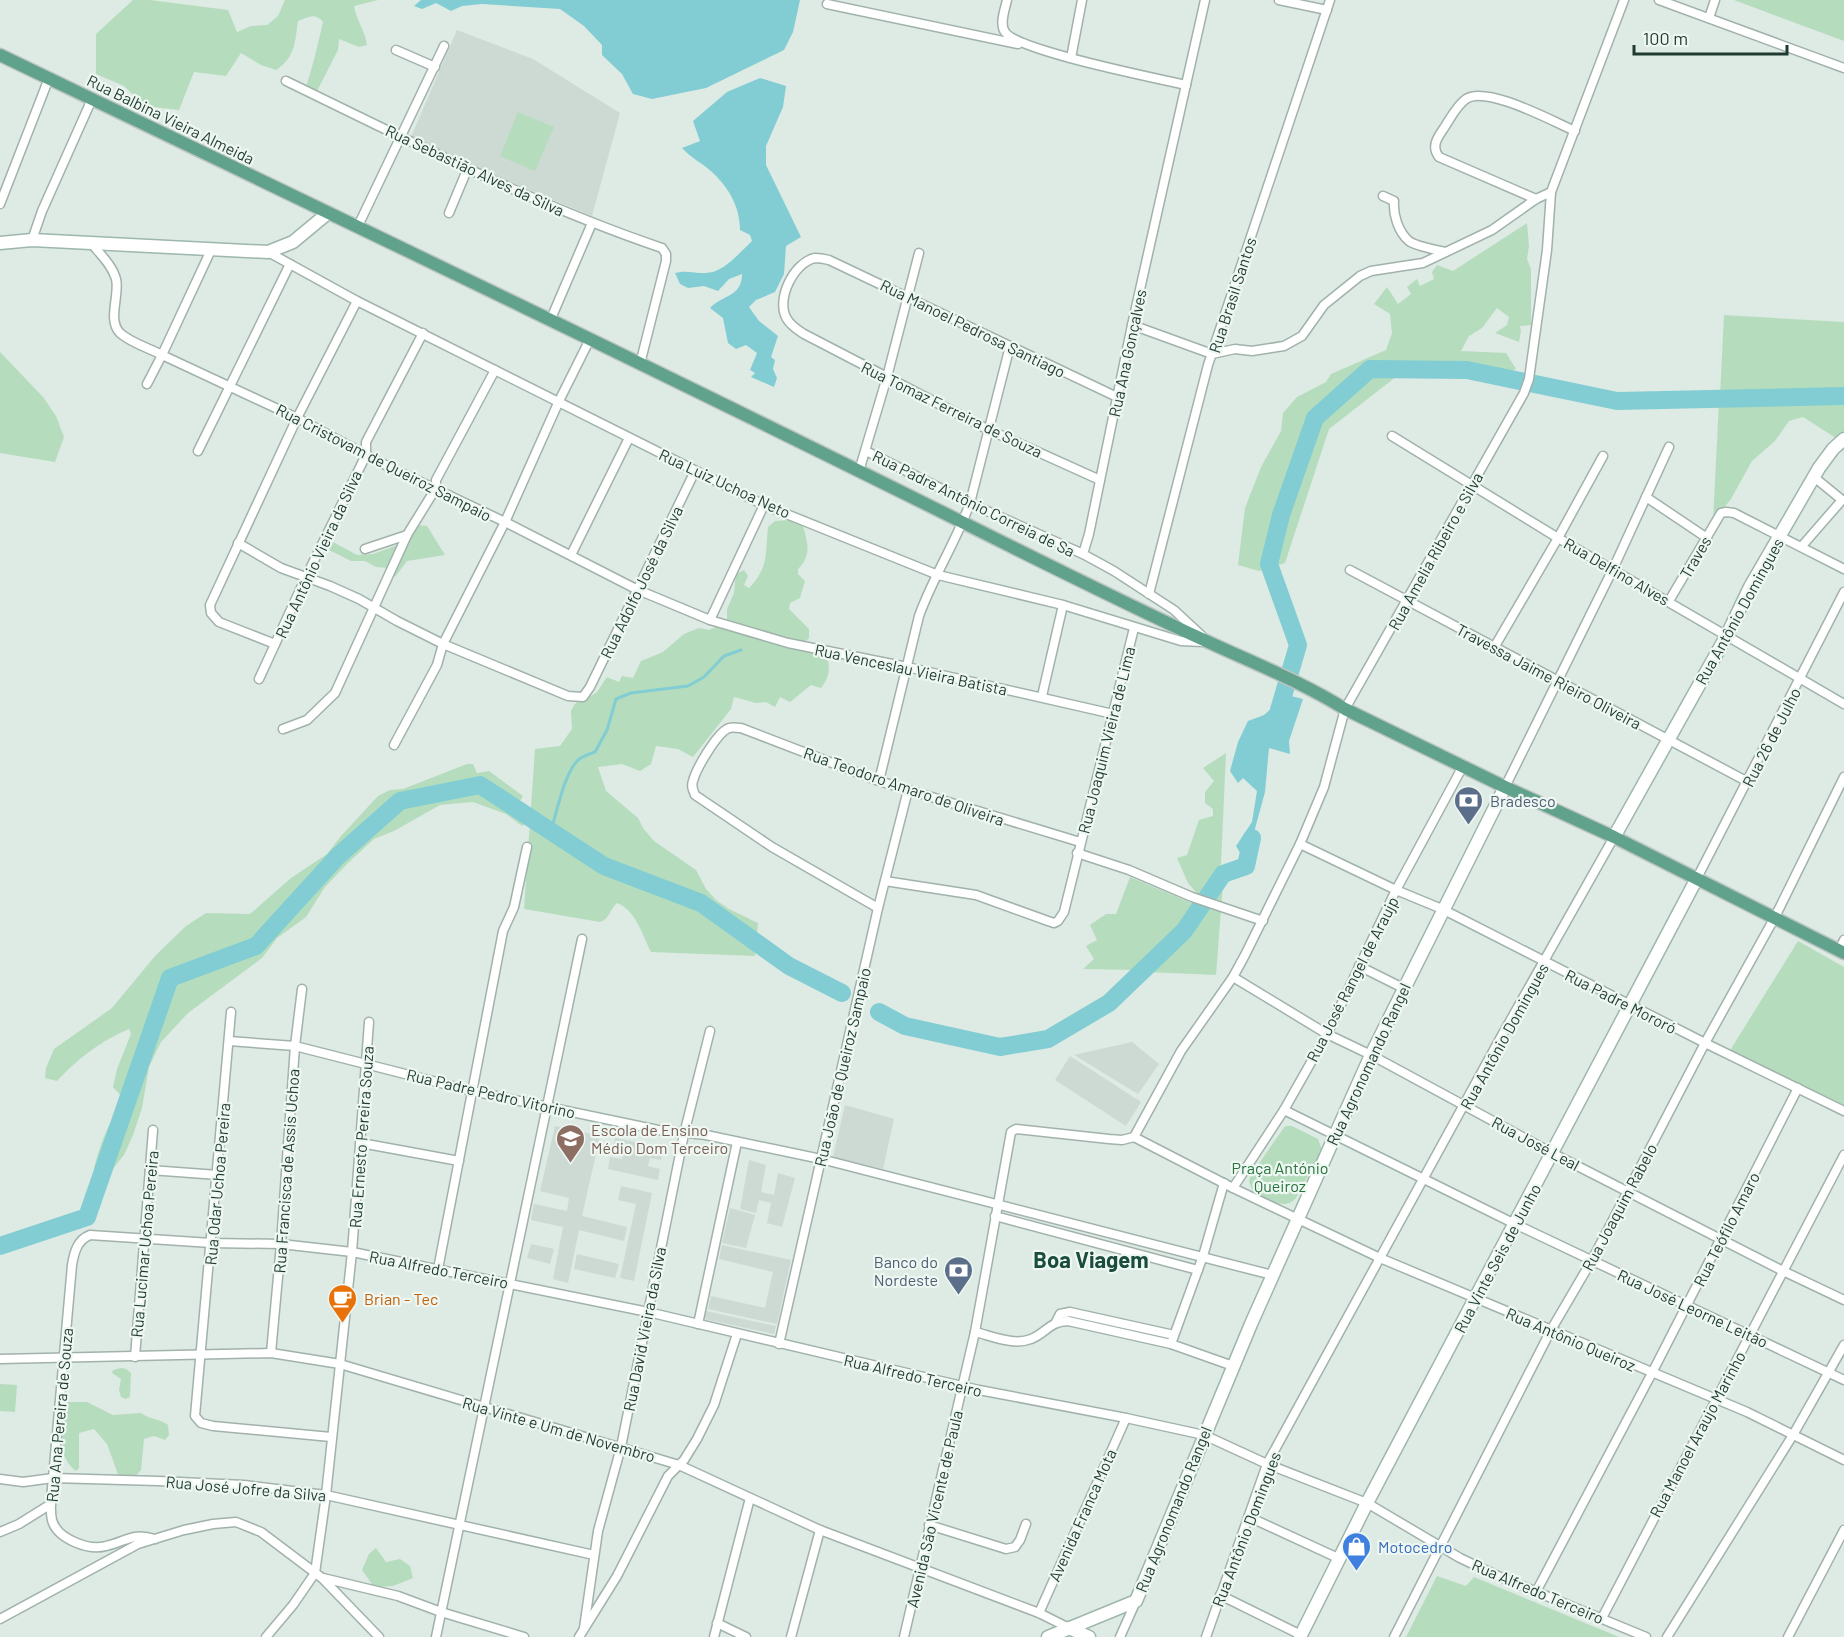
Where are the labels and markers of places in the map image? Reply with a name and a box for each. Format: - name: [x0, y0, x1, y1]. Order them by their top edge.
- bank icon: Bradesco: [1453, 784, 1485, 826]
- place label: Bradesco: [1490, 791, 1556, 810]
- place label: Escola de Ensino Médio Dom Terceiro: [591, 1120, 728, 1157]
- school or university icon: Escola de Ensino Médio Dom Terceiro: [554, 1122, 586, 1164]
- place label: Banco do Nordeste: [874, 1252, 938, 1289]
- bank icon: Banco do Nordeste: [943, 1254, 975, 1296]
- cafe icon: Brian - Tec: [327, 1282, 359, 1324]
- place label: Brian - Tec: [364, 1289, 438, 1308]
- shop icon: Motocedro: [1341, 1530, 1373, 1572]
- place label: Motocedro: [1378, 1537, 1452, 1556]

